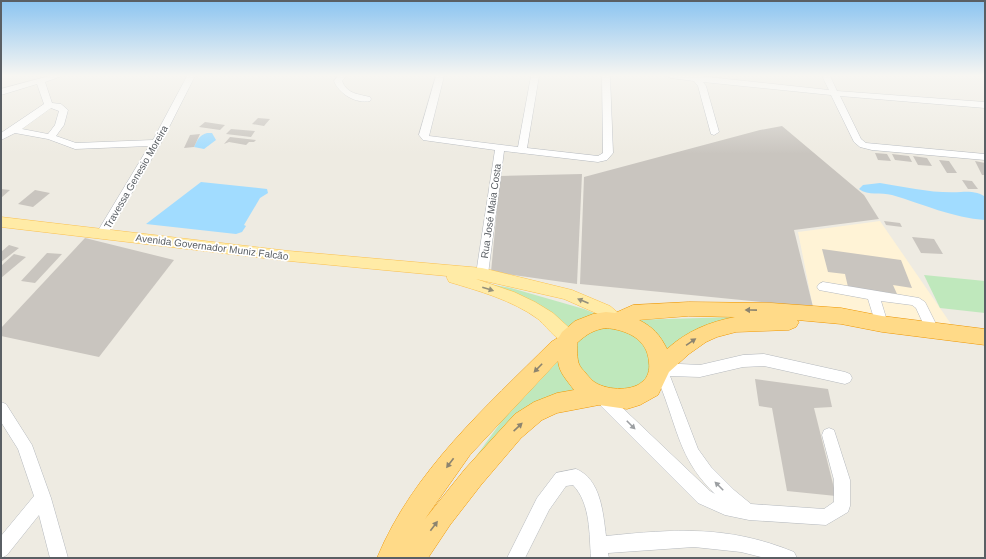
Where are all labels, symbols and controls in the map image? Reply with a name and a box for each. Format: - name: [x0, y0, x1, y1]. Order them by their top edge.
- street label: Travessa Genesio Moreira: [102, 123, 170, 231]
- street label: Rua José Maia Costa: [479, 162, 503, 259]
- street label: Avenida Governador Muniz Falcão: [135, 232, 289, 262]
- one-way arrow: [482, 286, 494, 292]
- one-way arrow: [576, 298, 588, 304]
- one-way arrow: [744, 307, 757, 313]
- one-way arrow: [685, 338, 696, 346]
- one-way arrow: [533, 363, 543, 373]
- one-way arrow: [626, 420, 635, 430]
- one-way arrow: [513, 422, 524, 431]
- one-way arrow: [446, 458, 454, 469]
- one-way arrow: [714, 481, 724, 491]
- one-way arrow: [430, 520, 439, 531]

